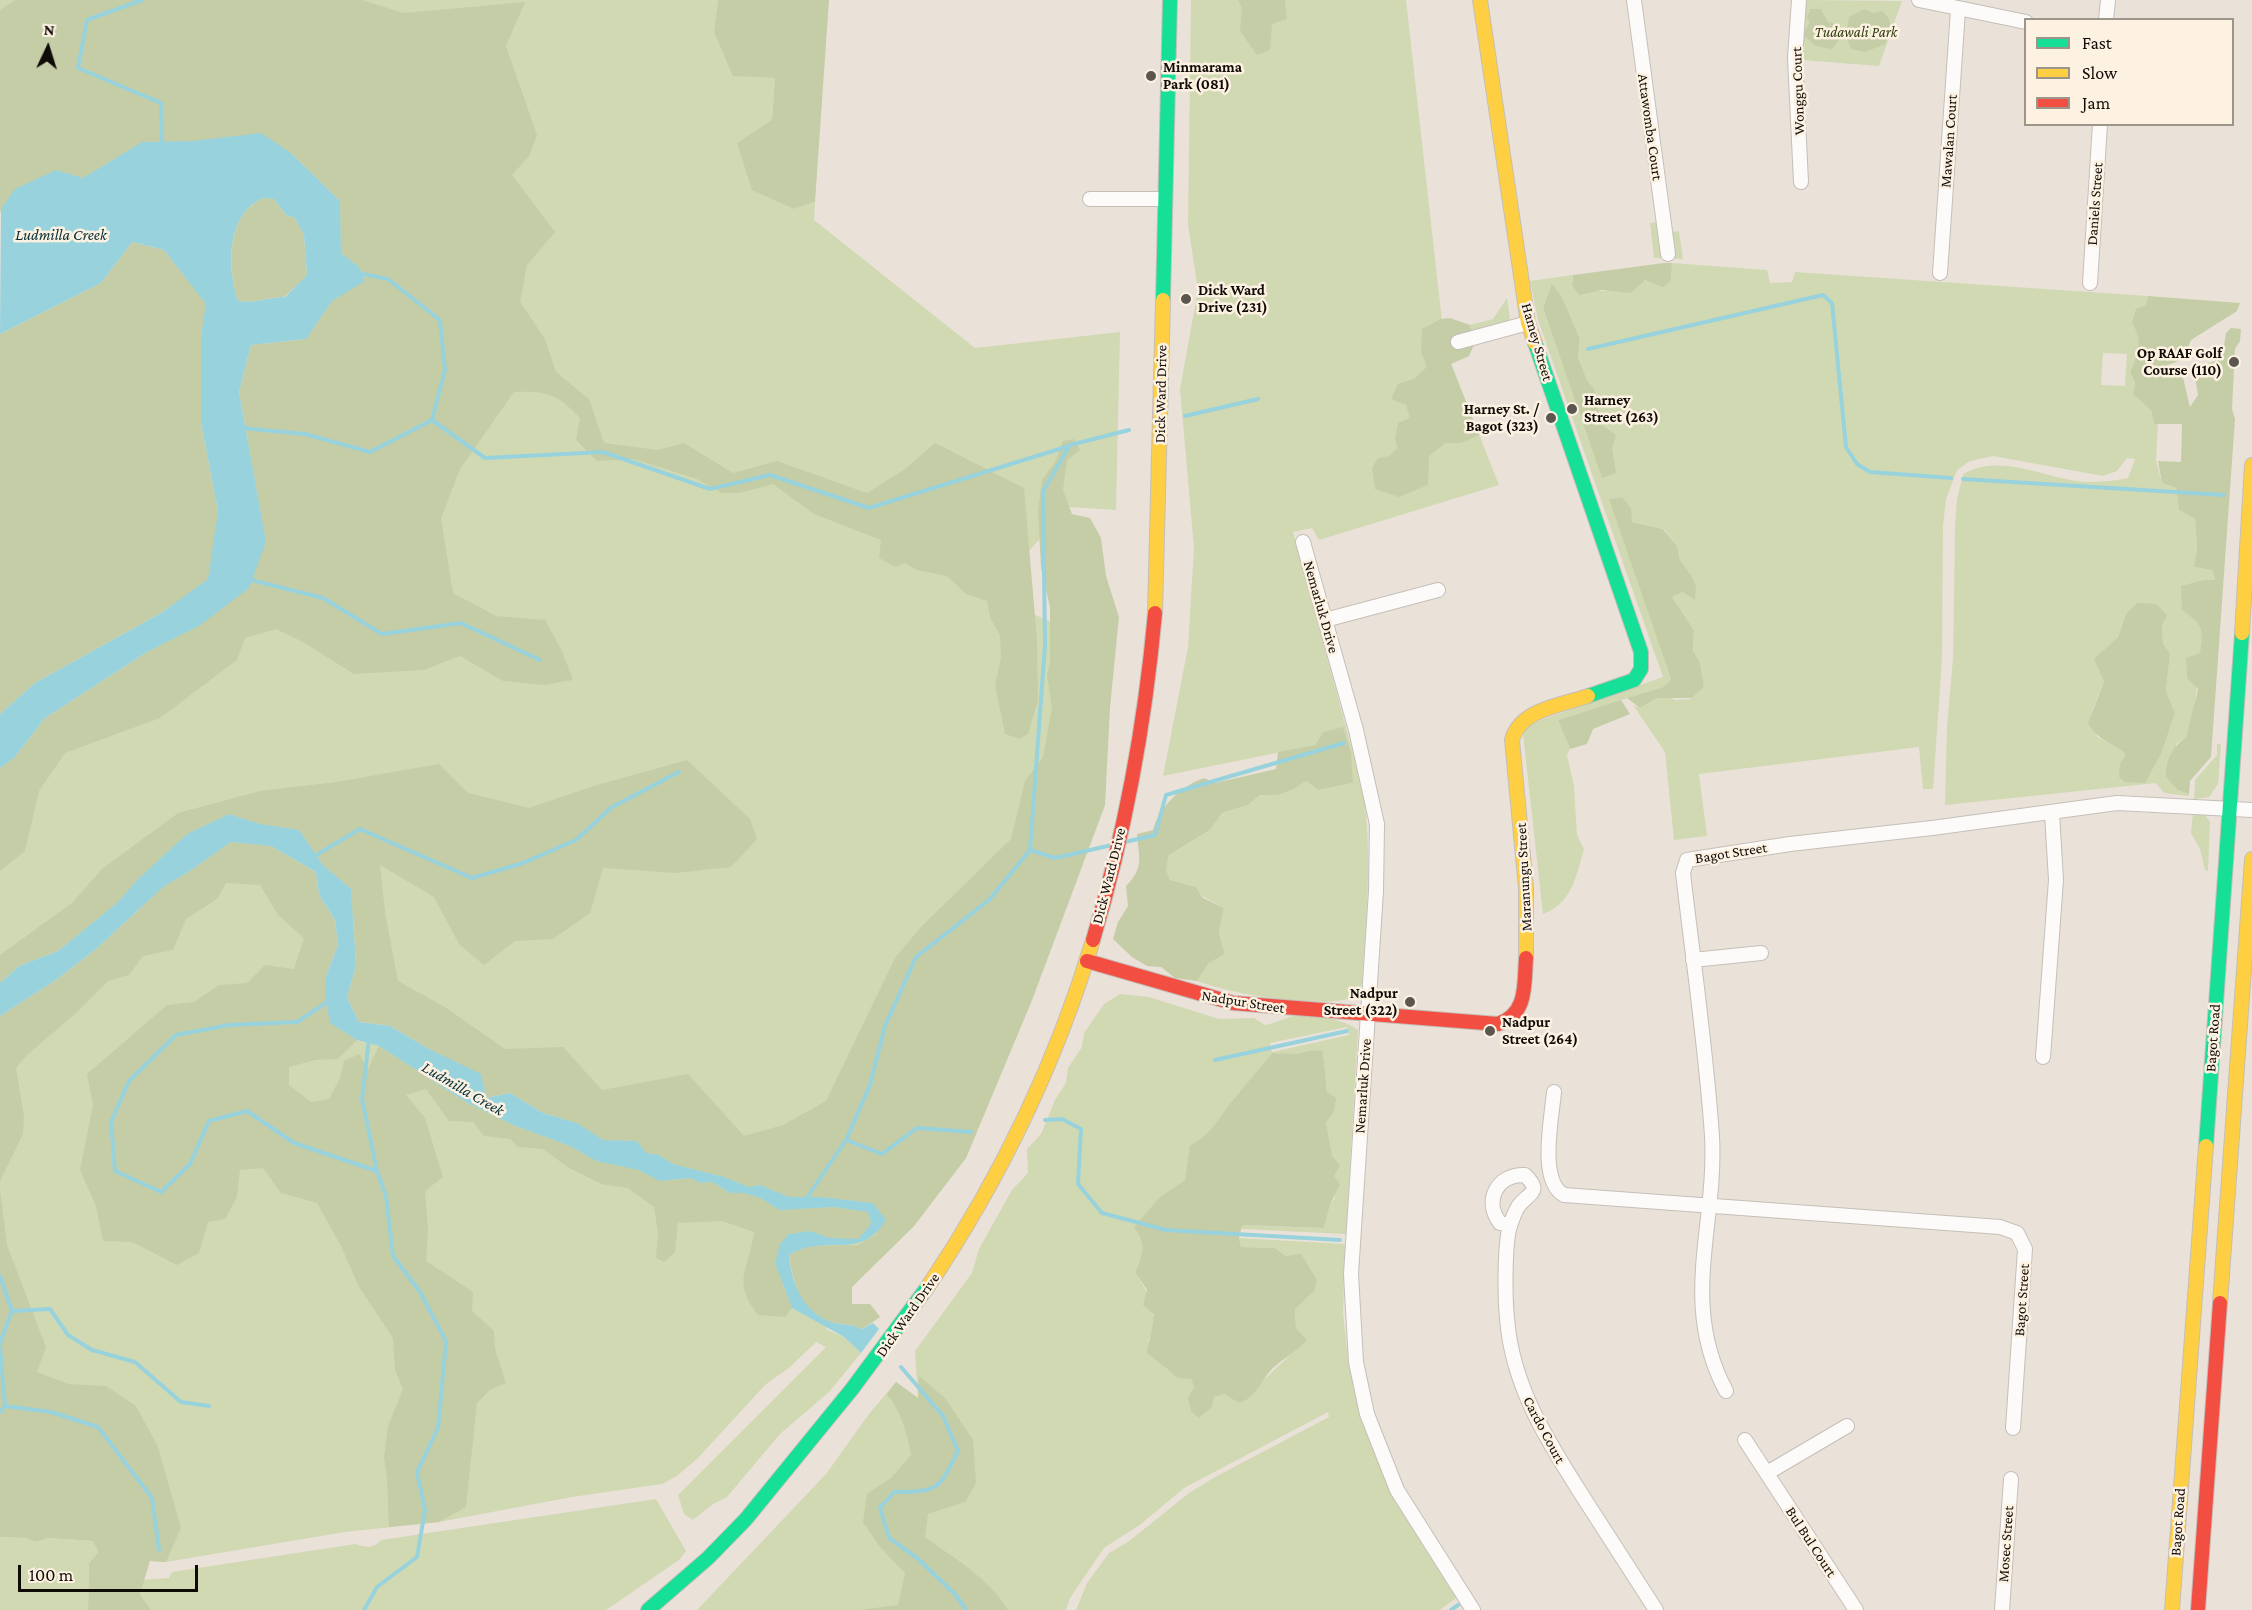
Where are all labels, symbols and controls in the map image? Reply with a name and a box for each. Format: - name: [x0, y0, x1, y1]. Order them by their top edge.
- north arrow: [18, 18, 78, 78]
- legend: [2024, 18, 2234, 126]
- text: N: [43, 21, 55, 38]
- park label: Tudawali Park: [1815, 23, 1897, 41]
- text: Fast: [2082, 33, 2112, 53]
- street label: Wonggu Court: [1787, 47, 1809, 135]
- place label: Minmarama Park (081): [1163, 58, 1242, 93]
- text: Slow: [2082, 63, 2117, 83]
- marker: Minmarama Park (081): [1144, 69, 1158, 83]
- street label: Attawomba Court: [1634, 73, 1666, 181]
- text: Jam: [2082, 93, 2110, 113]
- street label: Mawalan Court: [1937, 94, 1961, 188]
- street label: Daniels Street: [2083, 162, 2107, 246]
- water label: Ludmilla Creek: [15, 225, 107, 245]
- place label: Dick Ward Drive (231): [1198, 281, 1268, 316]
- marker: Dick Ward Drive (231): [1179, 292, 1193, 306]
- street label: Hamey Street: [1517, 301, 1557, 383]
- place label: Op RAAF Golf Course (110): [2137, 344, 2222, 379]
- street label: Dick Ward Drive: [1151, 345, 1171, 443]
- marker: Op RAAF Golf Course (110): [2227, 355, 2241, 369]
- place label: Harney Street (263): [1584, 391, 1659, 426]
- place label: Harney St. / Bagot (323): [1464, 400, 1539, 435]
- marker: Harney Street (263): [1565, 402, 1579, 416]
- marker: Harney St. / Bagot (323): [1544, 411, 1558, 425]
- street label: Nemarluk Drive: [1299, 559, 1343, 655]
- street label: Maranungu Street: [1512, 822, 1536, 932]
- street label: Dick Ward Drive: [1088, 826, 1130, 926]
- street label: Bagot Street: [1694, 838, 1768, 868]
- place label: Nadpur Street (322): [1324, 984, 1398, 1019]
- street label: Nadpur Street: [1200, 987, 1286, 1017]
- marker: Nadpur Street (322): [1403, 995, 1417, 1009]
- street label: Bagot Road: [2202, 1003, 2224, 1073]
- place label: Nadpur Street (264): [1502, 1013, 1578, 1048]
- marker: Nadpur Street (264): [1483, 1024, 1497, 1038]
- street label: Nemarluk Drive: [1351, 1038, 1375, 1134]
- water label: Ludmilla Creek: [418, 1058, 508, 1120]
- street label: Bagot Street: [2010, 1263, 2034, 1337]
- street label: Dick Ward Drive: [872, 1270, 944, 1360]
- street label: Cardo Court: [1519, 1393, 1569, 1467]
- street label: Bagot Road: [2167, 1487, 2189, 1557]
- street label: Bul Bul Court: [1782, 1503, 1840, 1581]
- street label: Mosec Street: [1994, 1505, 2018, 1583]
- scale bar: [21, 1553, 201, 1591]
- text: 100 m: [29, 1565, 73, 1585]

